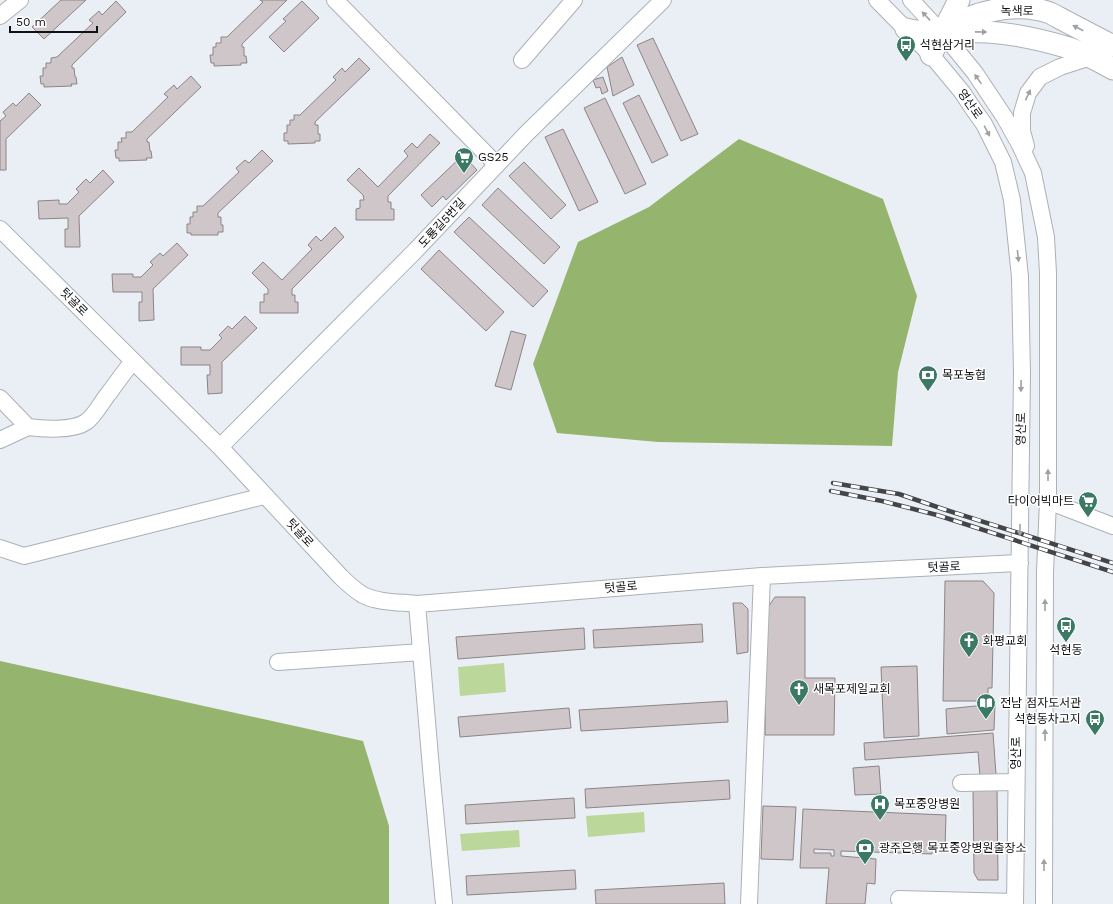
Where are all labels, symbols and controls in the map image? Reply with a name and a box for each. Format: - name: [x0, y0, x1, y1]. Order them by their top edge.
- street label: 녹색로: [1000, 4, 1034, 18]
- scale bar: [10, 8, 97, 34]
- one-way arrow: [922, 12, 931, 21]
- text: 50 m: [16, 15, 46, 29]
- one-way arrow: [1073, 25, 1084, 31]
- one-way arrow: [975, 29, 988, 35]
- bus stop icon: 석현삼거리: [895, 34, 917, 62]
- place label: 석현삼거리: [920, 38, 975, 52]
- one-way arrow: [974, 74, 982, 84]
- street label: 영산로: [955, 86, 985, 122]
- one-way arrow: [1025, 89, 1031, 100]
- one-way arrow: [984, 125, 991, 137]
- supermarket icon: GS25: [453, 146, 475, 174]
- place label: GS25: [478, 150, 508, 164]
- street label: 도룡길5번길: [416, 195, 468, 251]
- one-way arrow: [1015, 250, 1021, 262]
- street label: 텃골로: [57, 285, 91, 319]
- bank icon: 목포농협: [917, 364, 939, 392]
- place label: 목포농협: [942, 368, 986, 382]
- one-way arrow: [1018, 380, 1025, 392]
- street label: 영산로: [1014, 412, 1028, 446]
- one-way arrow: [1045, 468, 1051, 481]
- supermarket icon: 타이어빅마트: [1077, 490, 1099, 518]
- place label: 타이어빅마트: [1008, 494, 1074, 508]
- street label: 텃골로: [284, 516, 316, 550]
- one-way arrow: [1017, 524, 1023, 537]
- street label: 텃골로: [927, 559, 961, 575]
- street label: 텃골로: [604, 579, 638, 595]
- one-way arrow: [1042, 598, 1048, 611]
- bus stop icon: 석현동: [1055, 615, 1077, 643]
- church icon: 화평교회: [958, 630, 980, 658]
- place label: 화평교회: [983, 634, 1027, 648]
- place label: 석현동: [1049, 643, 1083, 657]
- church icon: 새목포제일교회: [788, 678, 810, 706]
- place label: 새목포제일교회: [813, 682, 890, 696]
- library icon: 전남 점자도서관: [975, 692, 997, 720]
- place label: 전남 점자도서관: [1000, 696, 1081, 710]
- bus stop icon: 석현동차고지: [1084, 708, 1106, 736]
- place label: 석현동차고지: [1015, 712, 1081, 726]
- one-way arrow: [1042, 728, 1048, 741]
- street label: 영산로: [1009, 736, 1023, 770]
- hospital icon: 목포중앙병원: [869, 793, 891, 821]
- place label: 목포중앙병원: [894, 797, 960, 811]
- bank icon: 광주은행 목포중앙병원출장소: [854, 837, 876, 865]
- place label: 광주은행 목포중앙병원출장소: [879, 841, 1027, 855]
- one-way arrow: [1041, 858, 1047, 871]

